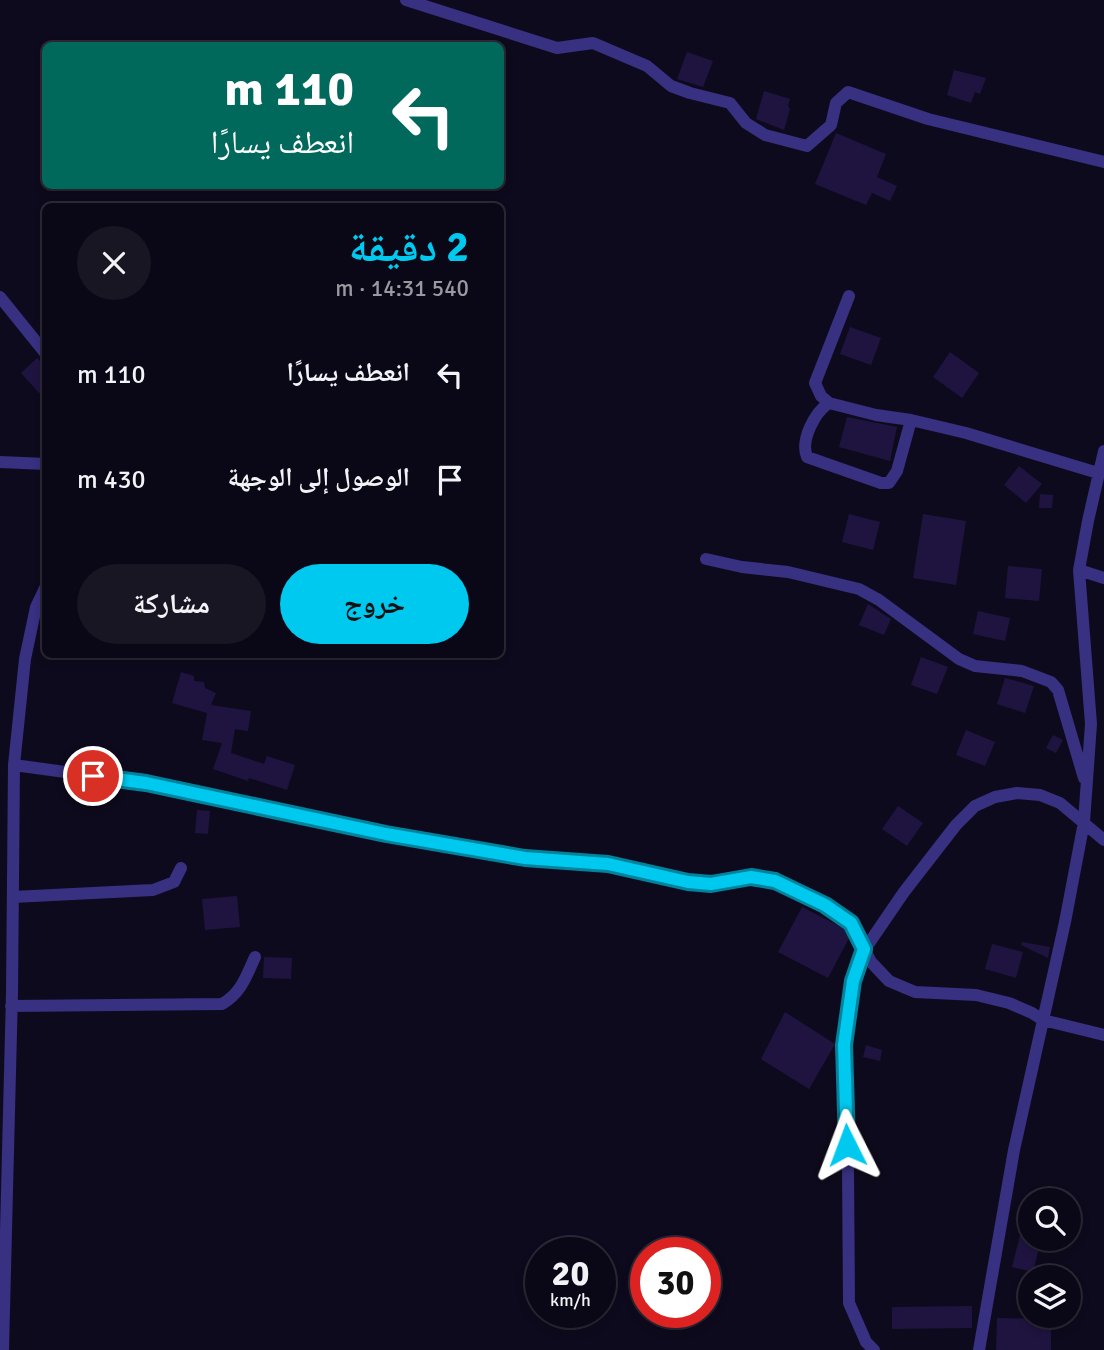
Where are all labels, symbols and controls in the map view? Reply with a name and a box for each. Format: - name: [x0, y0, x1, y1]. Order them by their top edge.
- text: 110 m: [224, 59, 354, 119]
- icon: left: [378, 70, 469, 161]
- text: انعطف يسارًا: [211, 123, 354, 162]
- text: 2 دقيقة: [349, 222, 469, 273]
- button: close: [77, 226, 151, 300]
- text: 540 m · 14:31: [335, 274, 469, 303]
- icon: left: [431, 356, 469, 394]
- text: انعطف يسارًا: [286, 357, 410, 389]
- text: 110 m: [77, 359, 146, 391]
- icon: arrive: [431, 461, 469, 499]
- text: الوصول إلى الوجهة: [228, 462, 410, 494]
- text: 430 m: [77, 464, 146, 496]
- button: مشاركة: [77, 564, 266, 644]
- button: خروج: [280, 564, 469, 644]
- pin: [63, 746, 123, 806]
- icon: arrive: [74, 757, 112, 795]
- position arrow: [810, 1108, 884, 1182]
- map controls: [1018, 1188, 1081, 1328]
- button: search: [1018, 1188, 1081, 1251]
- speed limit sign: 30: [630, 1237, 721, 1328]
- text: 20: [552, 1252, 589, 1295]
- button: layers: [1018, 1265, 1081, 1328]
- text: km/h: [550, 1289, 591, 1311]

